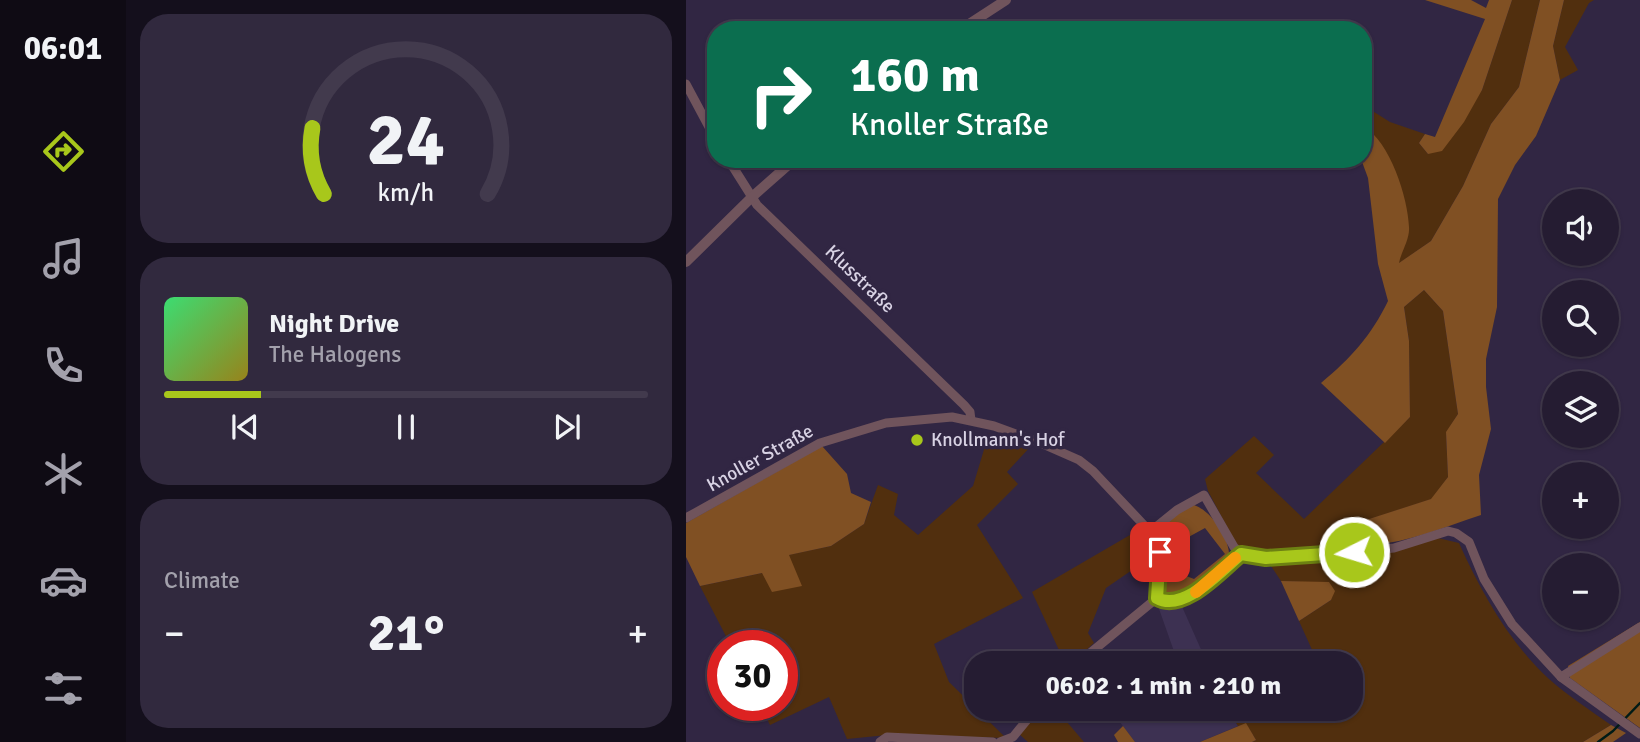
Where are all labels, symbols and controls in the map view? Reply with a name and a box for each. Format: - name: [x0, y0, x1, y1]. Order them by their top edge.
- text: 06:01: [24, 29, 102, 68]
- text: 160 m: [850, 45, 980, 105]
- icon: right: [735, 49, 826, 140]
- text: 24: [367, 97, 445, 186]
- text: Knoller Straße: [850, 105, 1049, 144]
- icon: directions: [39, 127, 88, 176]
- text: km/h: [378, 177, 434, 208]
- map controls: [1542, 189, 1619, 630]
- button: sound: [1542, 189, 1619, 266]
- icon: music: [39, 234, 88, 283]
- street label: Klusstraße: [820, 240, 900, 318]
- button: search: [1542, 280, 1619, 357]
- text: Night Drive: [269, 308, 399, 340]
- text: The Halogens: [269, 340, 401, 369]
- icon: phone: [39, 341, 88, 390]
- button: layers: [1542, 371, 1619, 448]
- icon: previous: [226, 408, 264, 446]
- icon: pause: [387, 408, 425, 446]
- icon: next: [548, 408, 586, 446]
- street label: Knoller Straße: [703, 419, 817, 497]
- place label: Knollmann's Hof: [931, 428, 1066, 452]
- marker: Knollmann's Hof: [909, 432, 925, 448]
- icon: climate: [39, 449, 88, 498]
- button: +: [1542, 462, 1619, 539]
- position arrow: [1317, 515, 1391, 589]
- pin: [1130, 522, 1190, 582]
- icon: arrive: [1141, 533, 1179, 571]
- button: −: [1542, 553, 1619, 630]
- icon: car: [39, 556, 88, 605]
- text: Climate: [164, 566, 240, 595]
- text: 21°: [368, 601, 444, 665]
- text: −: [164, 610, 185, 657]
- text: +: [627, 610, 648, 657]
- speed limit sign: 30: [707, 630, 798, 721]
- icon: filters: [39, 664, 88, 713]
- text: 06:02 · 1 min · 210 m: [1046, 670, 1281, 702]

